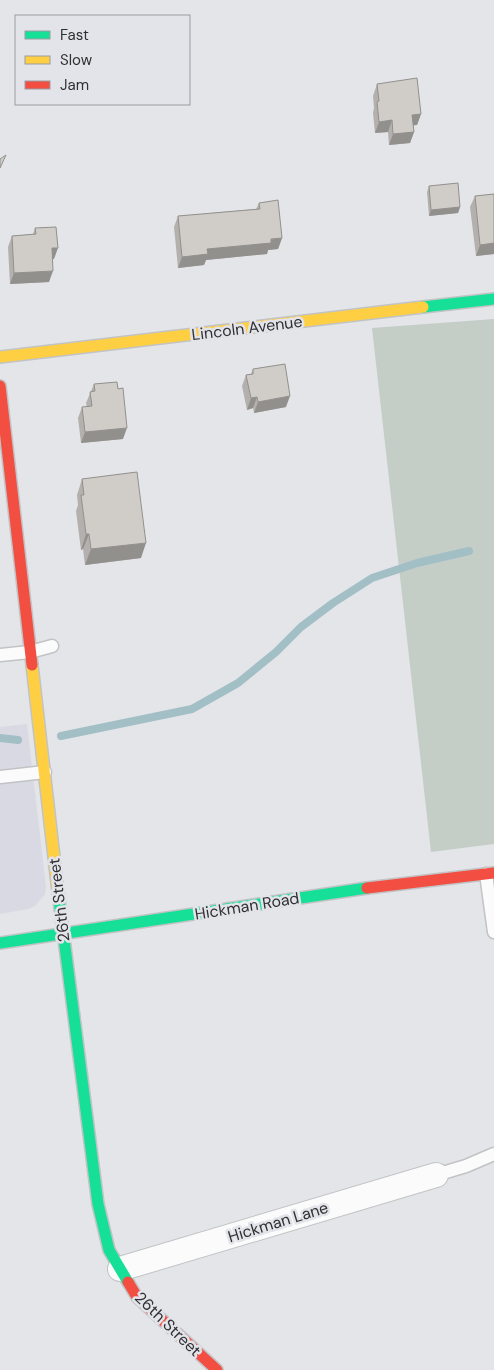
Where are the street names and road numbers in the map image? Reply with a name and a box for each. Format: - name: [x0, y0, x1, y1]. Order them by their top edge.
- street label: Lincoln Avenue: [190, 311, 304, 345]
- street label: 26th Street: [43, 857, 75, 943]
- street label: Hickman Road: [193, 887, 301, 925]
- street label: Hickman Lane: [225, 1197, 331, 1247]
- street label: 26th Street: [130, 1287, 206, 1361]

